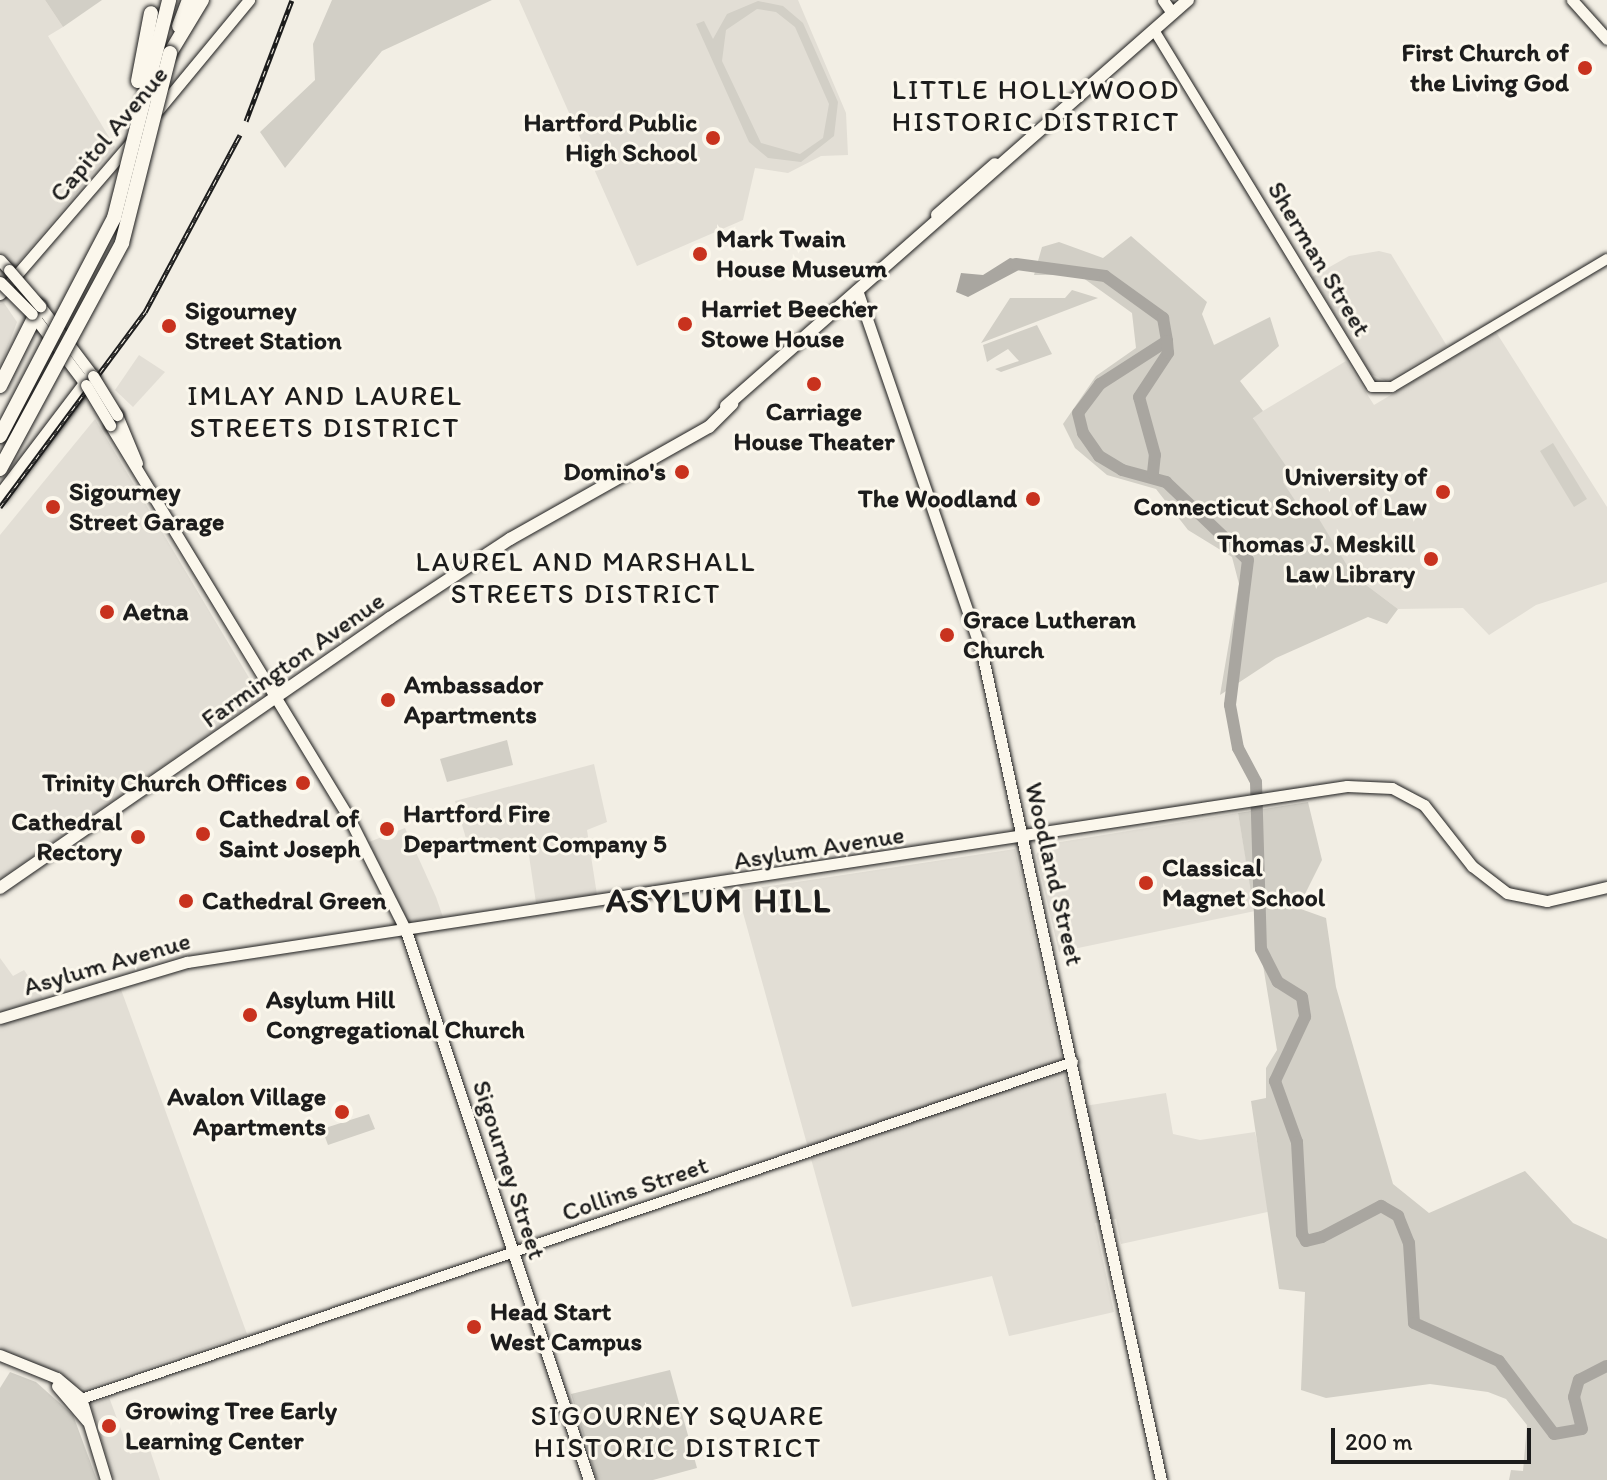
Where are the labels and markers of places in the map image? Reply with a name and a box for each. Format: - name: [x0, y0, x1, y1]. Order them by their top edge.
- place label: First Church of the Living God: [1402, 37, 1569, 98]
- marker: First Church of the Living God: [1576, 59, 1594, 77]
- place label: Hartford Public High School: [523, 107, 697, 168]
- marker: Hartford Public High School: [704, 129, 722, 147]
- place label: Mark Twain House Museum: [716, 223, 886, 284]
- marker: Mark Twain House Museum: [691, 245, 709, 263]
- place label: Harriet Beecher Stowe House: [701, 293, 877, 354]
- place label: Sigourney Street Station: [185, 295, 342, 356]
- marker: Harriet Beecher Stowe House: [676, 315, 694, 333]
- marker: Sigourney Street Station: [160, 317, 178, 335]
- marker: Carriage House Theater: [805, 375, 823, 393]
- place label: Carriage House Theater: [733, 396, 895, 458]
- place label: Domino's: [563, 456, 666, 488]
- place label: University of Connecticut School of Law: [1133, 461, 1427, 522]
- marker: Domino's: [673, 463, 691, 481]
- place label: Sigourney Street Garage: [69, 476, 224, 538]
- place label: The Woodland: [858, 483, 1017, 515]
- marker: University of Connecticut School of Law: [1434, 483, 1452, 501]
- marker: The Woodland: [1024, 490, 1042, 508]
- marker: Sigourney Street Garage: [44, 498, 62, 516]
- place label: Thomas J. Meskill Law Library: [1218, 528, 1415, 590]
- marker: Thomas J. Meskill Law Library: [1422, 550, 1440, 568]
- place label: Aetna: [123, 596, 188, 628]
- marker: Aetna: [98, 603, 116, 621]
- place label: Grace Lutheran Church: [963, 604, 1136, 666]
- marker: Grace Lutheran Church: [938, 626, 956, 644]
- place label: Ambassador Apartments: [404, 669, 543, 730]
- marker: Ambassador Apartments: [379, 691, 397, 709]
- place label: Trinity Church Offices: [41, 767, 287, 799]
- marker: Trinity Church Offices: [294, 774, 312, 792]
- place label: Hartford Fire Department Company 5: [403, 798, 667, 860]
- place label: Cathedral of Saint Joseph: [219, 803, 360, 864]
- place label: Cathedral Rectory: [11, 806, 122, 868]
- marker: Hartford Fire Department Company 5: [378, 820, 396, 838]
- marker: Cathedral of Saint Joseph: [194, 825, 212, 843]
- marker: Cathedral Rectory: [129, 828, 147, 846]
- place label: Classical Magnet School: [1162, 852, 1325, 914]
- marker: Classical Magnet School: [1137, 874, 1155, 892]
- place label: Cathedral Green: [202, 885, 386, 917]
- marker: Cathedral Green: [177, 892, 195, 910]
- place label: Asylum Hill Congregational Church: [266, 984, 526, 1046]
- marker: Asylum Hill Congregational Church: [241, 1006, 259, 1024]
- place label: Avalon Village Apartments: [168, 1081, 326, 1142]
- marker: Avalon Village Apartments: [333, 1103, 351, 1121]
- place label: Head Start West Campus: [490, 1296, 642, 1358]
- marker: Head Start West Campus: [465, 1318, 483, 1336]
- place label: Growing Tree Early Learning Center: [125, 1395, 336, 1456]
- marker: Growing Tree Early Learning Center: [100, 1417, 118, 1435]

